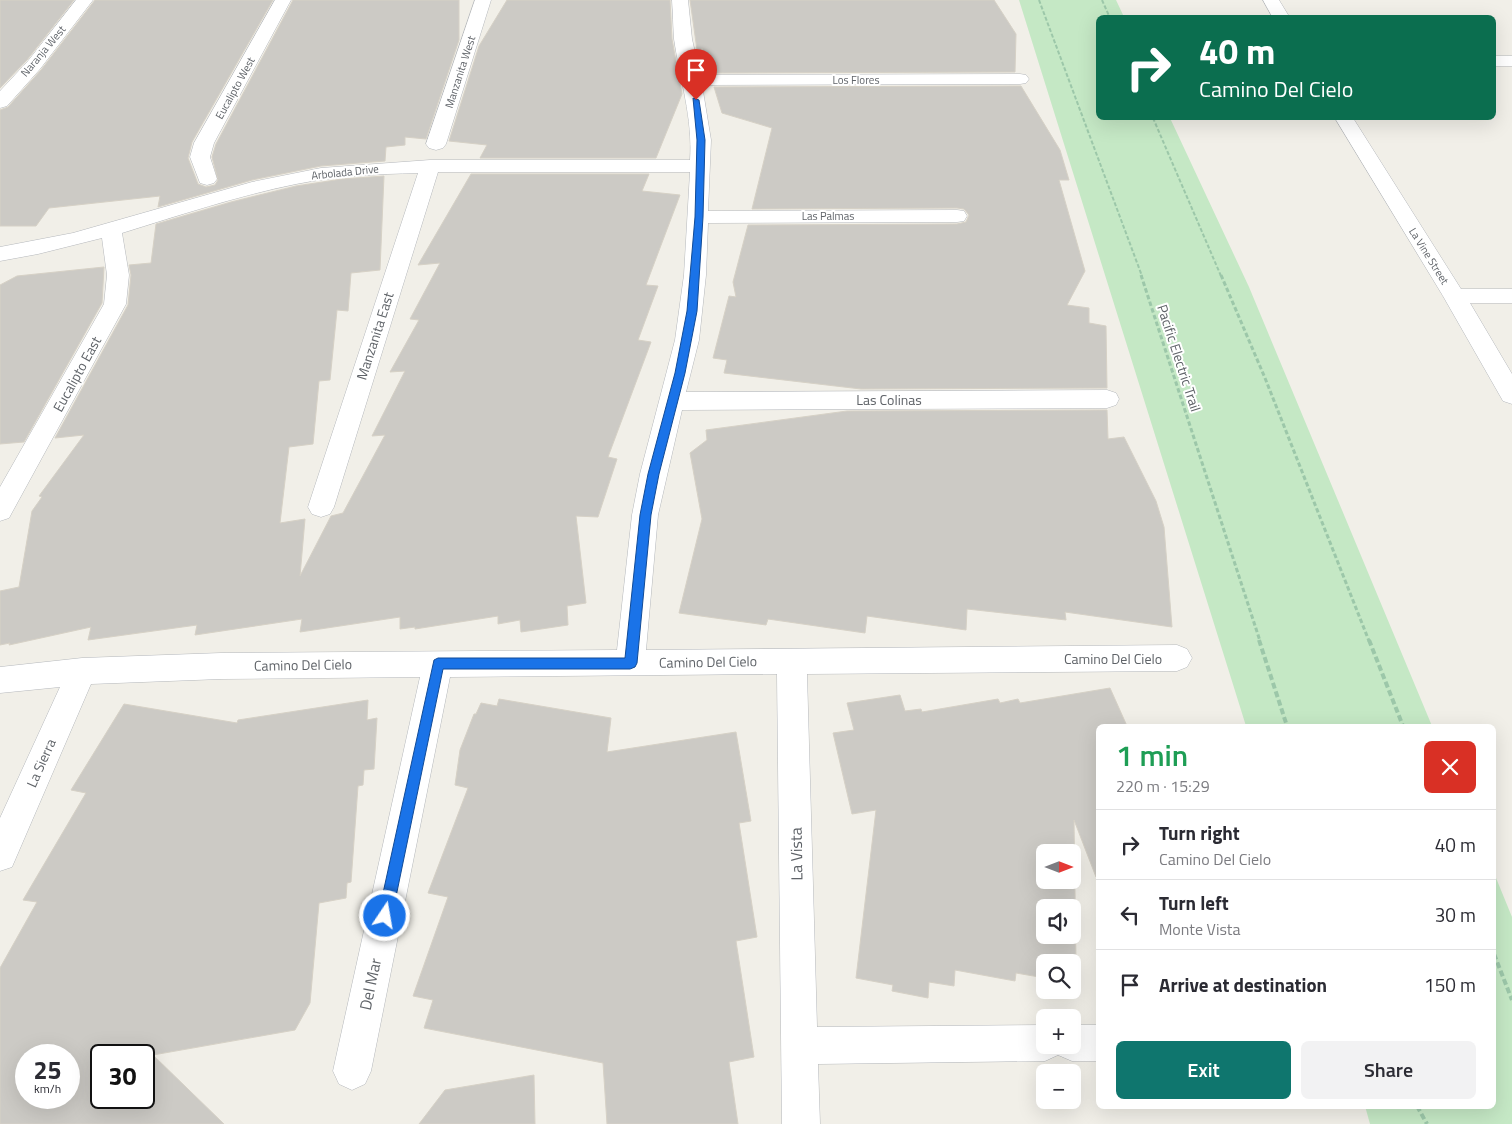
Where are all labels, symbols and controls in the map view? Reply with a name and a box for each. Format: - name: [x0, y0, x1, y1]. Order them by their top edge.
- street label: Naranja West: [17, 22, 69, 80]
- text: 40 m: [1199, 24, 1275, 78]
- street label: Manzanita West: [441, 34, 479, 110]
- icon: right: [1116, 35, 1181, 100]
- pin: [675, 49, 717, 100]
- street label: Eucalipto West: [211, 54, 259, 122]
- icon: arrive: [682, 56, 710, 84]
- street label: Los Flores: [832, 72, 880, 88]
- text: Camino Del Cielo: [1199, 72, 1353, 106]
- street label: Arbolada Drive: [310, 160, 380, 184]
- street label: Las Palmas: [802, 208, 854, 224]
- street label: La Vine Street: [1405, 225, 1453, 288]
- street label: Manzanita East: [350, 289, 399, 383]
- street label: Pacific Electric Trail: [1152, 301, 1207, 414]
- street label: Eucalipto East: [47, 332, 106, 415]
- street label: Las Colinas: [856, 389, 922, 410]
- street label: Camino Del Cielo: [1064, 648, 1162, 669]
- street label: Camino Del Cielo: [659, 650, 757, 673]
- street label: Camino Del Cielo: [254, 653, 352, 676]
- text: 1 min: [1116, 732, 1188, 778]
- street label: La Sierra: [21, 735, 61, 790]
- button: close: [1424, 741, 1476, 793]
- text: 220 m · 15:29: [1116, 774, 1210, 798]
- text: Turn right: [1159, 818, 1240, 847]
- street label: La Vista: [784, 827, 808, 881]
- text: 40 m: [1435, 830, 1476, 859]
- icon: right: [1116, 831, 1144, 859]
- north arrow: [1036, 844, 1081, 889]
- map controls: [1036, 844, 1081, 1109]
- text: Camino Del Cielo: [1159, 847, 1271, 871]
- text: Turn left: [1159, 888, 1229, 917]
- position arrow: [358, 889, 410, 941]
- button: sound: [1036, 899, 1081, 944]
- text: 30 m: [1435, 900, 1476, 929]
- icon: left: [1116, 901, 1144, 929]
- text: Monte Vista: [1159, 917, 1240, 941]
- button: search: [1036, 954, 1081, 999]
- street label: Del Mar: [353, 955, 387, 1012]
- text: Arrive at destination: [1159, 970, 1327, 999]
- text: 150 m: [1424, 970, 1476, 999]
- icon: arrive: [1116, 971, 1144, 999]
- button: +: [1036, 1009, 1081, 1054]
- button: Exit: [1116, 1041, 1291, 1099]
- button: Share: [1301, 1041, 1476, 1099]
- speed limit sign: 30: [90, 1044, 155, 1109]
- text: 25: [33, 1051, 62, 1089]
- button: −: [1036, 1064, 1081, 1109]
- text: km/h: [34, 1079, 61, 1098]

